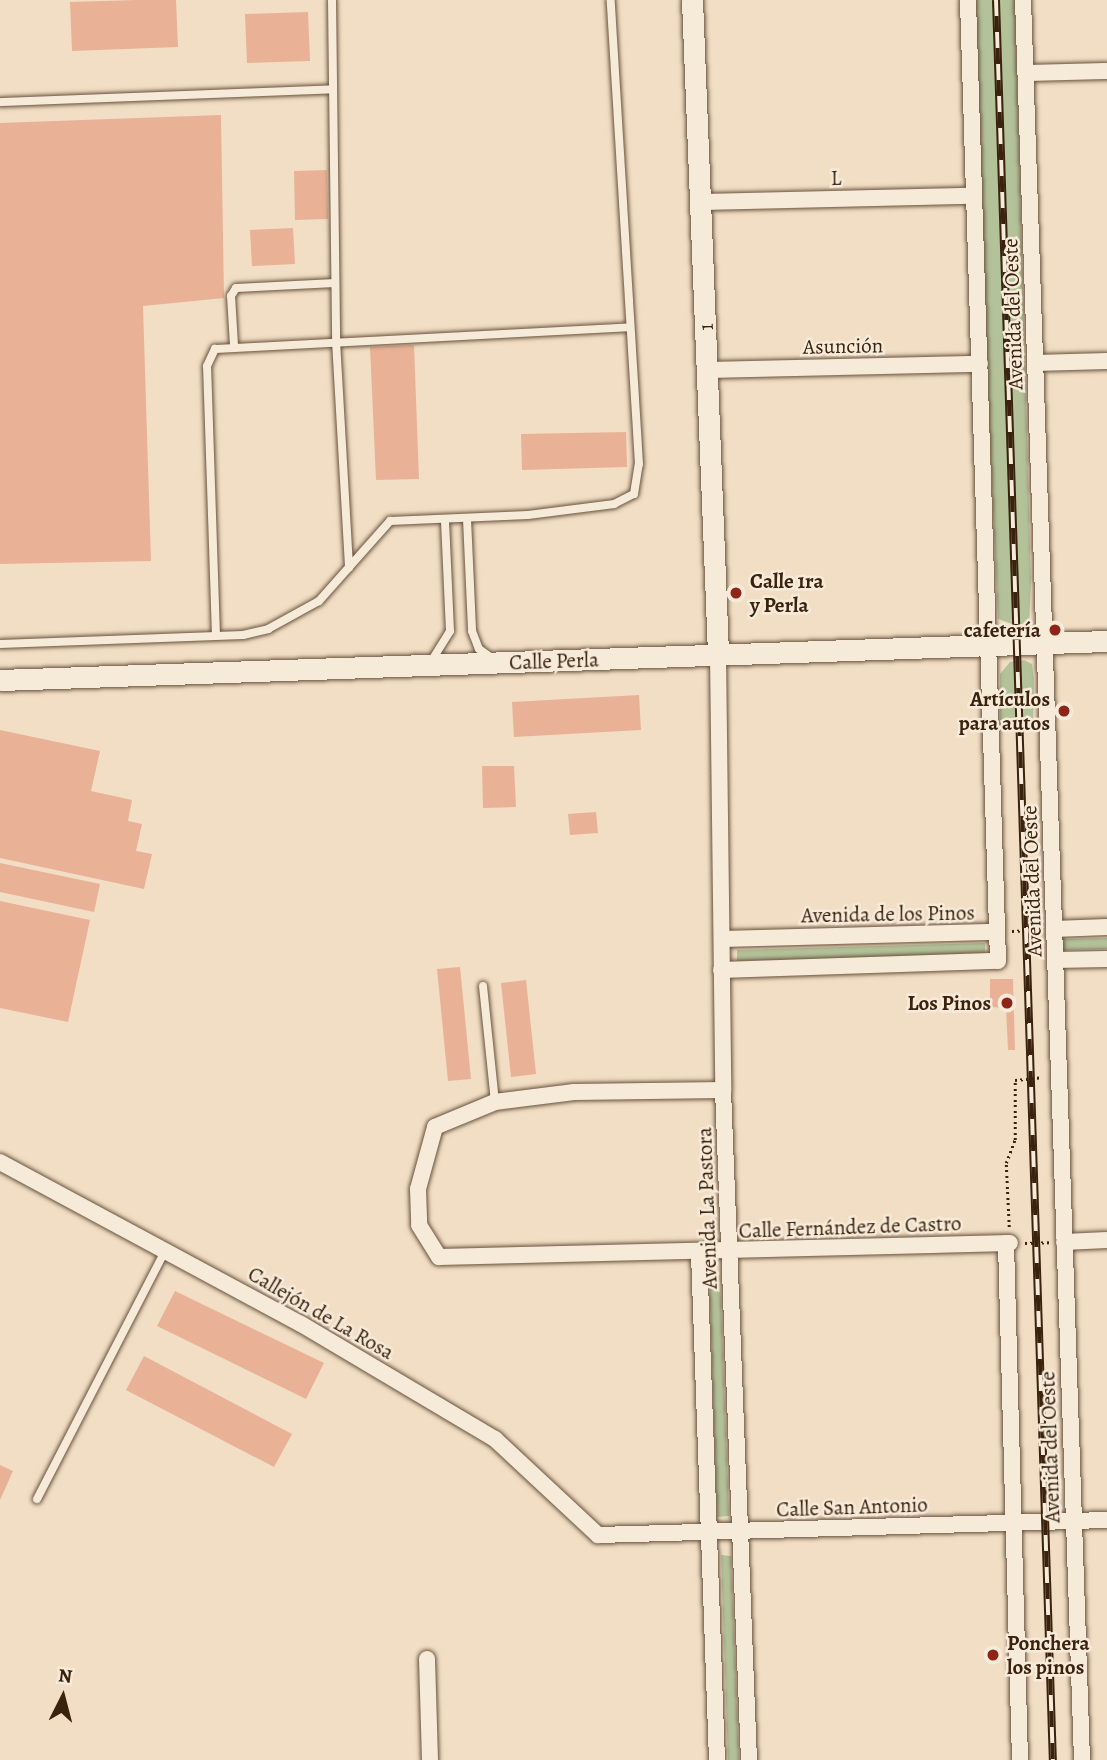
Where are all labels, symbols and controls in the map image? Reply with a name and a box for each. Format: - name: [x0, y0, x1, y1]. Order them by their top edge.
- street label: L: [830, 165, 842, 191]
- street label: Avenida del Oeste: [998, 238, 1028, 390]
- street label: 1: [693, 323, 719, 331]
- street label: Asunción: [803, 333, 883, 359]
- place label: Calle 1ra y Perla: [750, 568, 824, 618]
- marker: Calle 1ra y Perla: [728, 585, 744, 601]
- place label: cafetería: [964, 617, 1041, 643]
- marker: cafetería: [1047, 622, 1063, 638]
- street label: Calle Perla: [509, 647, 599, 675]
- place label: Artículos para autos: [958, 686, 1050, 736]
- marker: Artículos para autos: [1056, 703, 1072, 719]
- street label: Avenida del Oeste: [1017, 805, 1047, 957]
- street label: Avenida de los Pinos: [801, 900, 975, 928]
- place label: Los Pinos: [907, 990, 991, 1016]
- marker: Los Pinos: [997, 993, 1017, 1013]
- street label: Avenida La Pastora: [692, 1127, 722, 1289]
- street label: Calle Fernández de Castro: [738, 1211, 962, 1243]
- street label: Callejón de La Rosa: [244, 1261, 398, 1365]
- street label: Avenida del Oeste: [1035, 1371, 1065, 1523]
- street label: Calle San Antonio: [776, 1492, 928, 1522]
- place label: Ponchera los pinos: [1007, 1630, 1090, 1680]
- marker: Ponchera los pinos: [985, 1647, 1001, 1663]
- north arrow: [28, 1662, 98, 1732]
- text: N: [57, 1662, 73, 1690]

